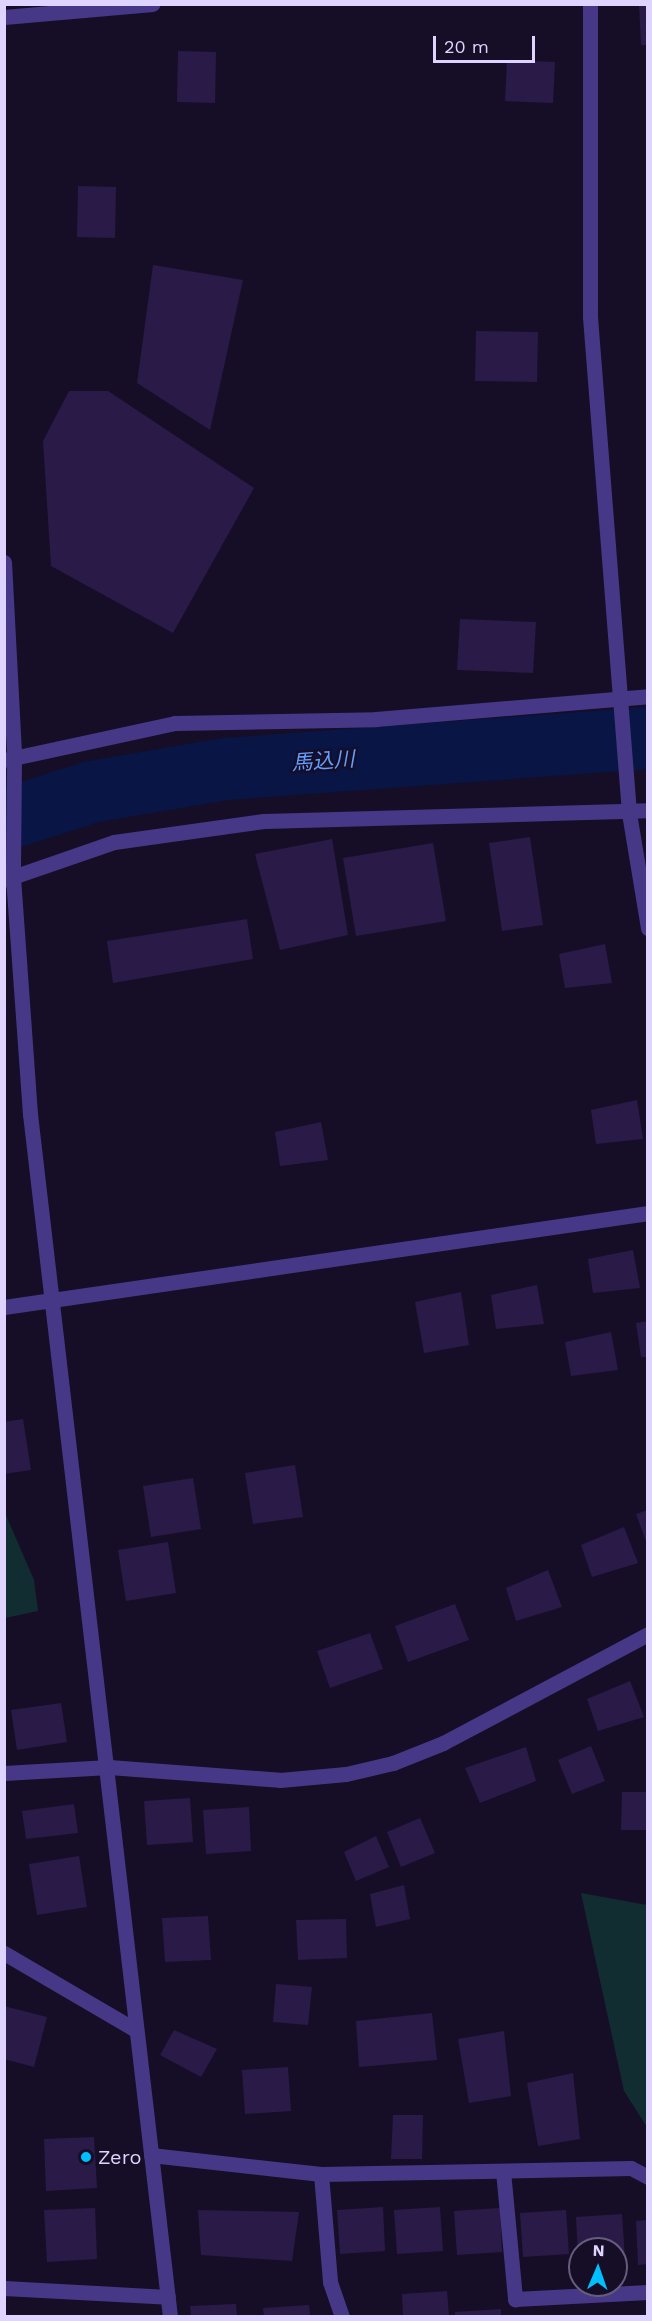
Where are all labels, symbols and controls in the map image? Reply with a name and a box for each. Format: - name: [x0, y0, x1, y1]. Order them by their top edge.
- scale bar: [436, 24, 538, 62]
- text: 20 m: [444, 36, 489, 57]
- water label: 馬込川: [291, 746, 355, 776]
- place label: Zero: [98, 2145, 141, 2169]
- marker: Zero: [79, 2150, 93, 2164]
- north arrow: [568, 2237, 628, 2297]
- text: N: [592, 2241, 605, 2260]

